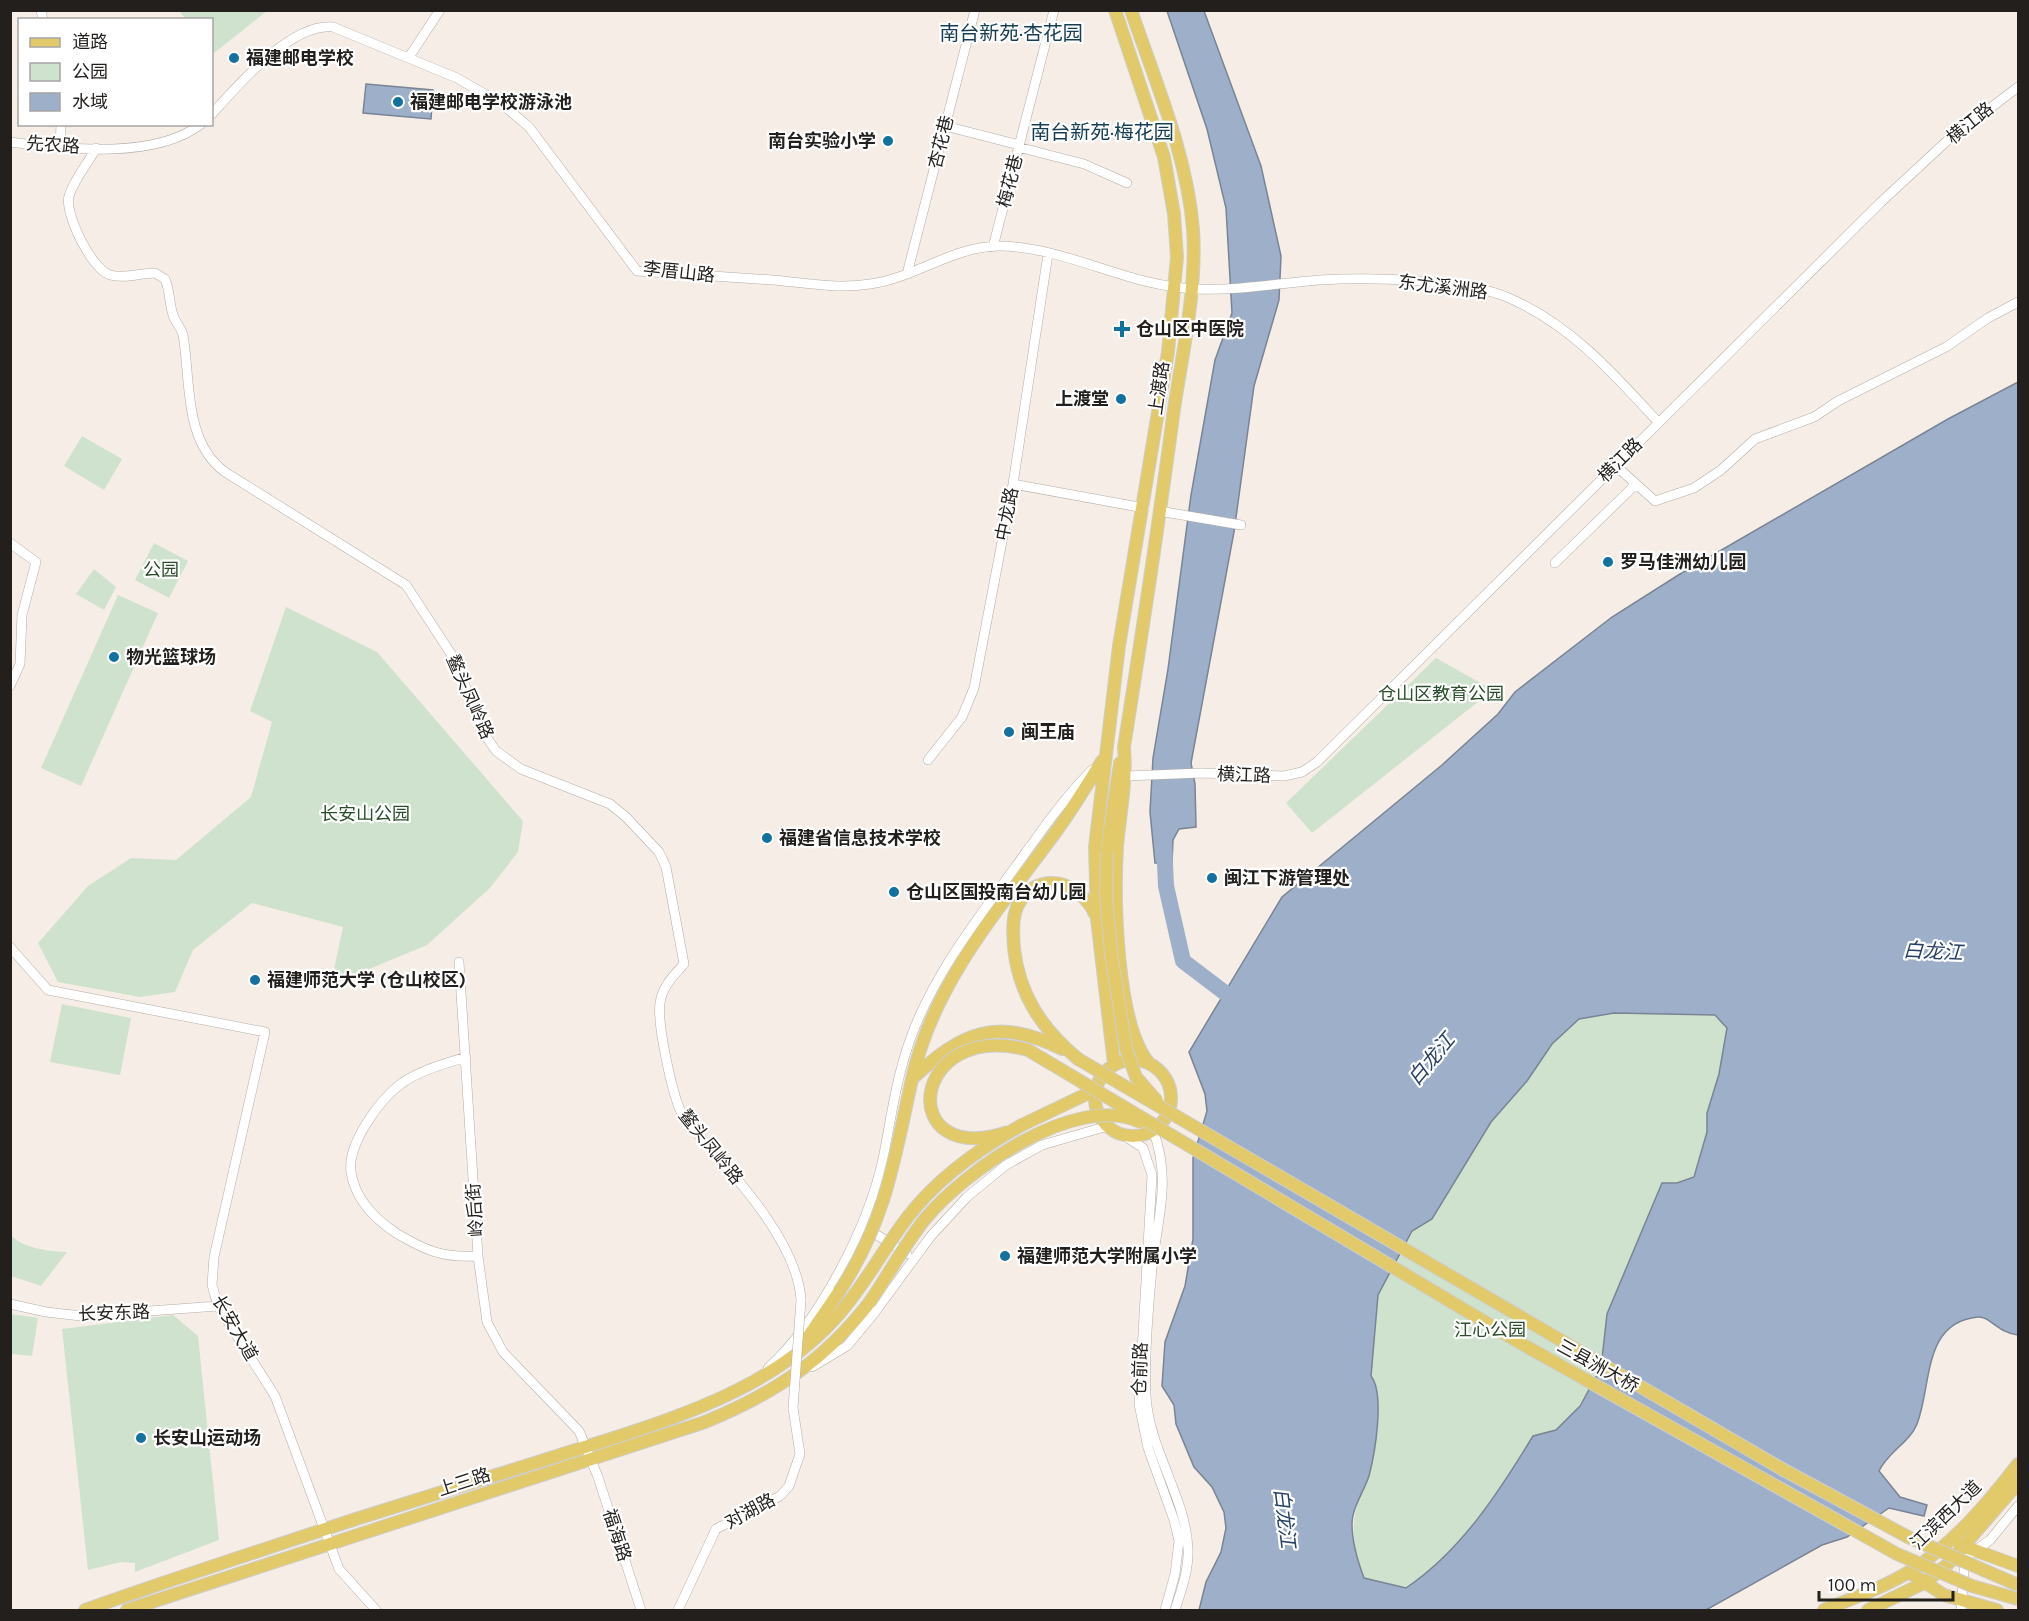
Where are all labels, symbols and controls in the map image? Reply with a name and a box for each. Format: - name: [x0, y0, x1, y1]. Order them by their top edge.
- legend: [18, 18, 213, 126]
- district label: 南台新苑·杏花园: [939, 22, 1083, 45]
- text: 道路: [72, 31, 108, 53]
- place label: 福建邮电学校: [246, 47, 354, 69]
- marker: 福建邮电学校: [227, 51, 241, 65]
- text: 公园: [72, 61, 108, 83]
- text: 水域: [72, 91, 108, 113]
- place label: 福建邮电学校游泳池: [410, 91, 572, 113]
- marker: 福建邮电学校游泳池: [391, 95, 405, 109]
- street label: 横江路: [1942, 97, 1998, 149]
- street label: 杏花巷: [924, 113, 958, 171]
- district label: 南台新苑·梅花园: [1030, 121, 1174, 144]
- place label: 南台实验小学: [768, 130, 876, 152]
- street label: 先农路: [25, 132, 81, 158]
- marker: 南台实验小学: [881, 134, 895, 148]
- street label: 梅花巷: [993, 152, 1027, 210]
- street label: 李厝山路: [642, 257, 716, 287]
- street label: 东尤溪洲路: [1397, 271, 1489, 303]
- place label: 仓山区中医院: [1136, 318, 1244, 340]
- marker: 仓山区中医院: [1113, 320, 1131, 338]
- street label: 上渡路: [1144, 360, 1174, 416]
- place label: 上渡堂: [1055, 388, 1109, 410]
- marker: 上渡堂: [1114, 392, 1128, 406]
- street label: 横江路: [1593, 433, 1647, 487]
- street label: 中龙路: [991, 485, 1023, 543]
- place label: 罗马佳洲幼儿园: [1620, 551, 1746, 573]
- marker: 罗马佳洲幼儿园: [1601, 555, 1615, 569]
- park label: 公园: [143, 559, 179, 581]
- place label: 物光篮球场: [126, 646, 216, 668]
- marker: 物光篮球场: [107, 650, 121, 664]
- street label: 鳌头凤岭路: [442, 651, 498, 743]
- park label: 仓山区教育公园: [1378, 683, 1504, 705]
- place label: 闽王庙: [1021, 721, 1075, 743]
- marker: 闽王庙: [1002, 725, 1016, 739]
- street label: 横江路: [1217, 763, 1271, 787]
- park label: 长安山公园: [320, 803, 410, 825]
- place label: 福建省信息技术学校: [779, 827, 941, 849]
- marker: 福建省信息技术学校: [760, 831, 774, 845]
- place label: 闽江下游管理处: [1224, 867, 1350, 889]
- marker: 闽江下游管理处: [1205, 871, 1219, 885]
- place label: 仓山区国投南台幼儿园: [906, 881, 1086, 903]
- marker: 仓山区国投南台幼儿园: [887, 885, 901, 899]
- water label: 白龙江: [1902, 938, 1966, 965]
- place label: 福建师范大学 (仓山校区): [267, 969, 466, 991]
- marker: 福建师范大学 (仓山校区): [248, 973, 262, 987]
- water label: 白龙江: [1403, 1027, 1461, 1090]
- street label: 鳌头凤岭路: [674, 1105, 748, 1189]
- street label: 岭后街: [462, 1182, 488, 1238]
- place label: 福建师范大学附属小学: [1017, 1245, 1197, 1267]
- marker: 福建师范大学附属小学: [998, 1249, 1012, 1263]
- street label: 长安大道: [207, 1291, 263, 1365]
- street label: 长安东路: [78, 1301, 150, 1325]
- park label: 江心公园: [1454, 1319, 1526, 1341]
- street label: 三县洲大桥: [1553, 1335, 1643, 1397]
- street label: 仓前路: [1128, 1342, 1152, 1396]
- place label: 长安山运动场: [153, 1427, 261, 1449]
- marker: 长安山运动场: [134, 1431, 148, 1445]
- street label: 上三路: [435, 1463, 493, 1501]
- street label: 江滨西大道: [1906, 1476, 1986, 1554]
- water label: 白龙江: [1269, 1487, 1300, 1551]
- street label: 对湖路: [721, 1489, 779, 1533]
- street label: 福海路: [598, 1506, 636, 1564]
- scale bar: [1819, 1564, 1952, 1602]
- text: 100 m: [1828, 1574, 1876, 1596]

